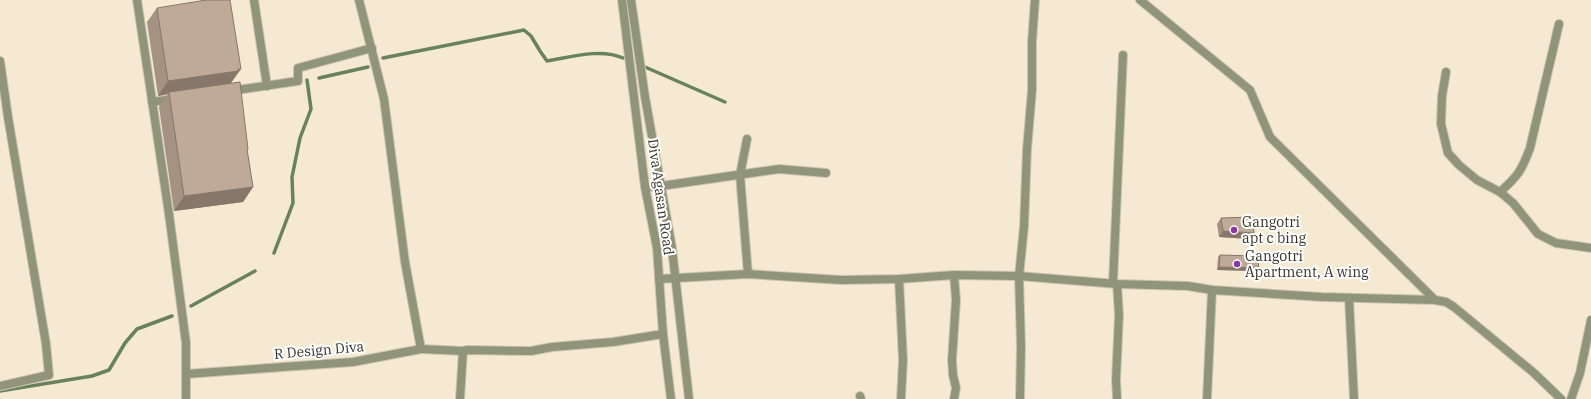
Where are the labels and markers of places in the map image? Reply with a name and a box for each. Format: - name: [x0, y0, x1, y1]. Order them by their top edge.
- place label: Gangotri apt c bing: [1242, 213, 1307, 247]
- marker: Gangotri apt c bing: [1229, 225, 1239, 235]
- place label: Gangotri Apartment, A wing: [1245, 247, 1369, 281]
- marker: Gangotri Apartment, A wing: [1232, 259, 1242, 269]

